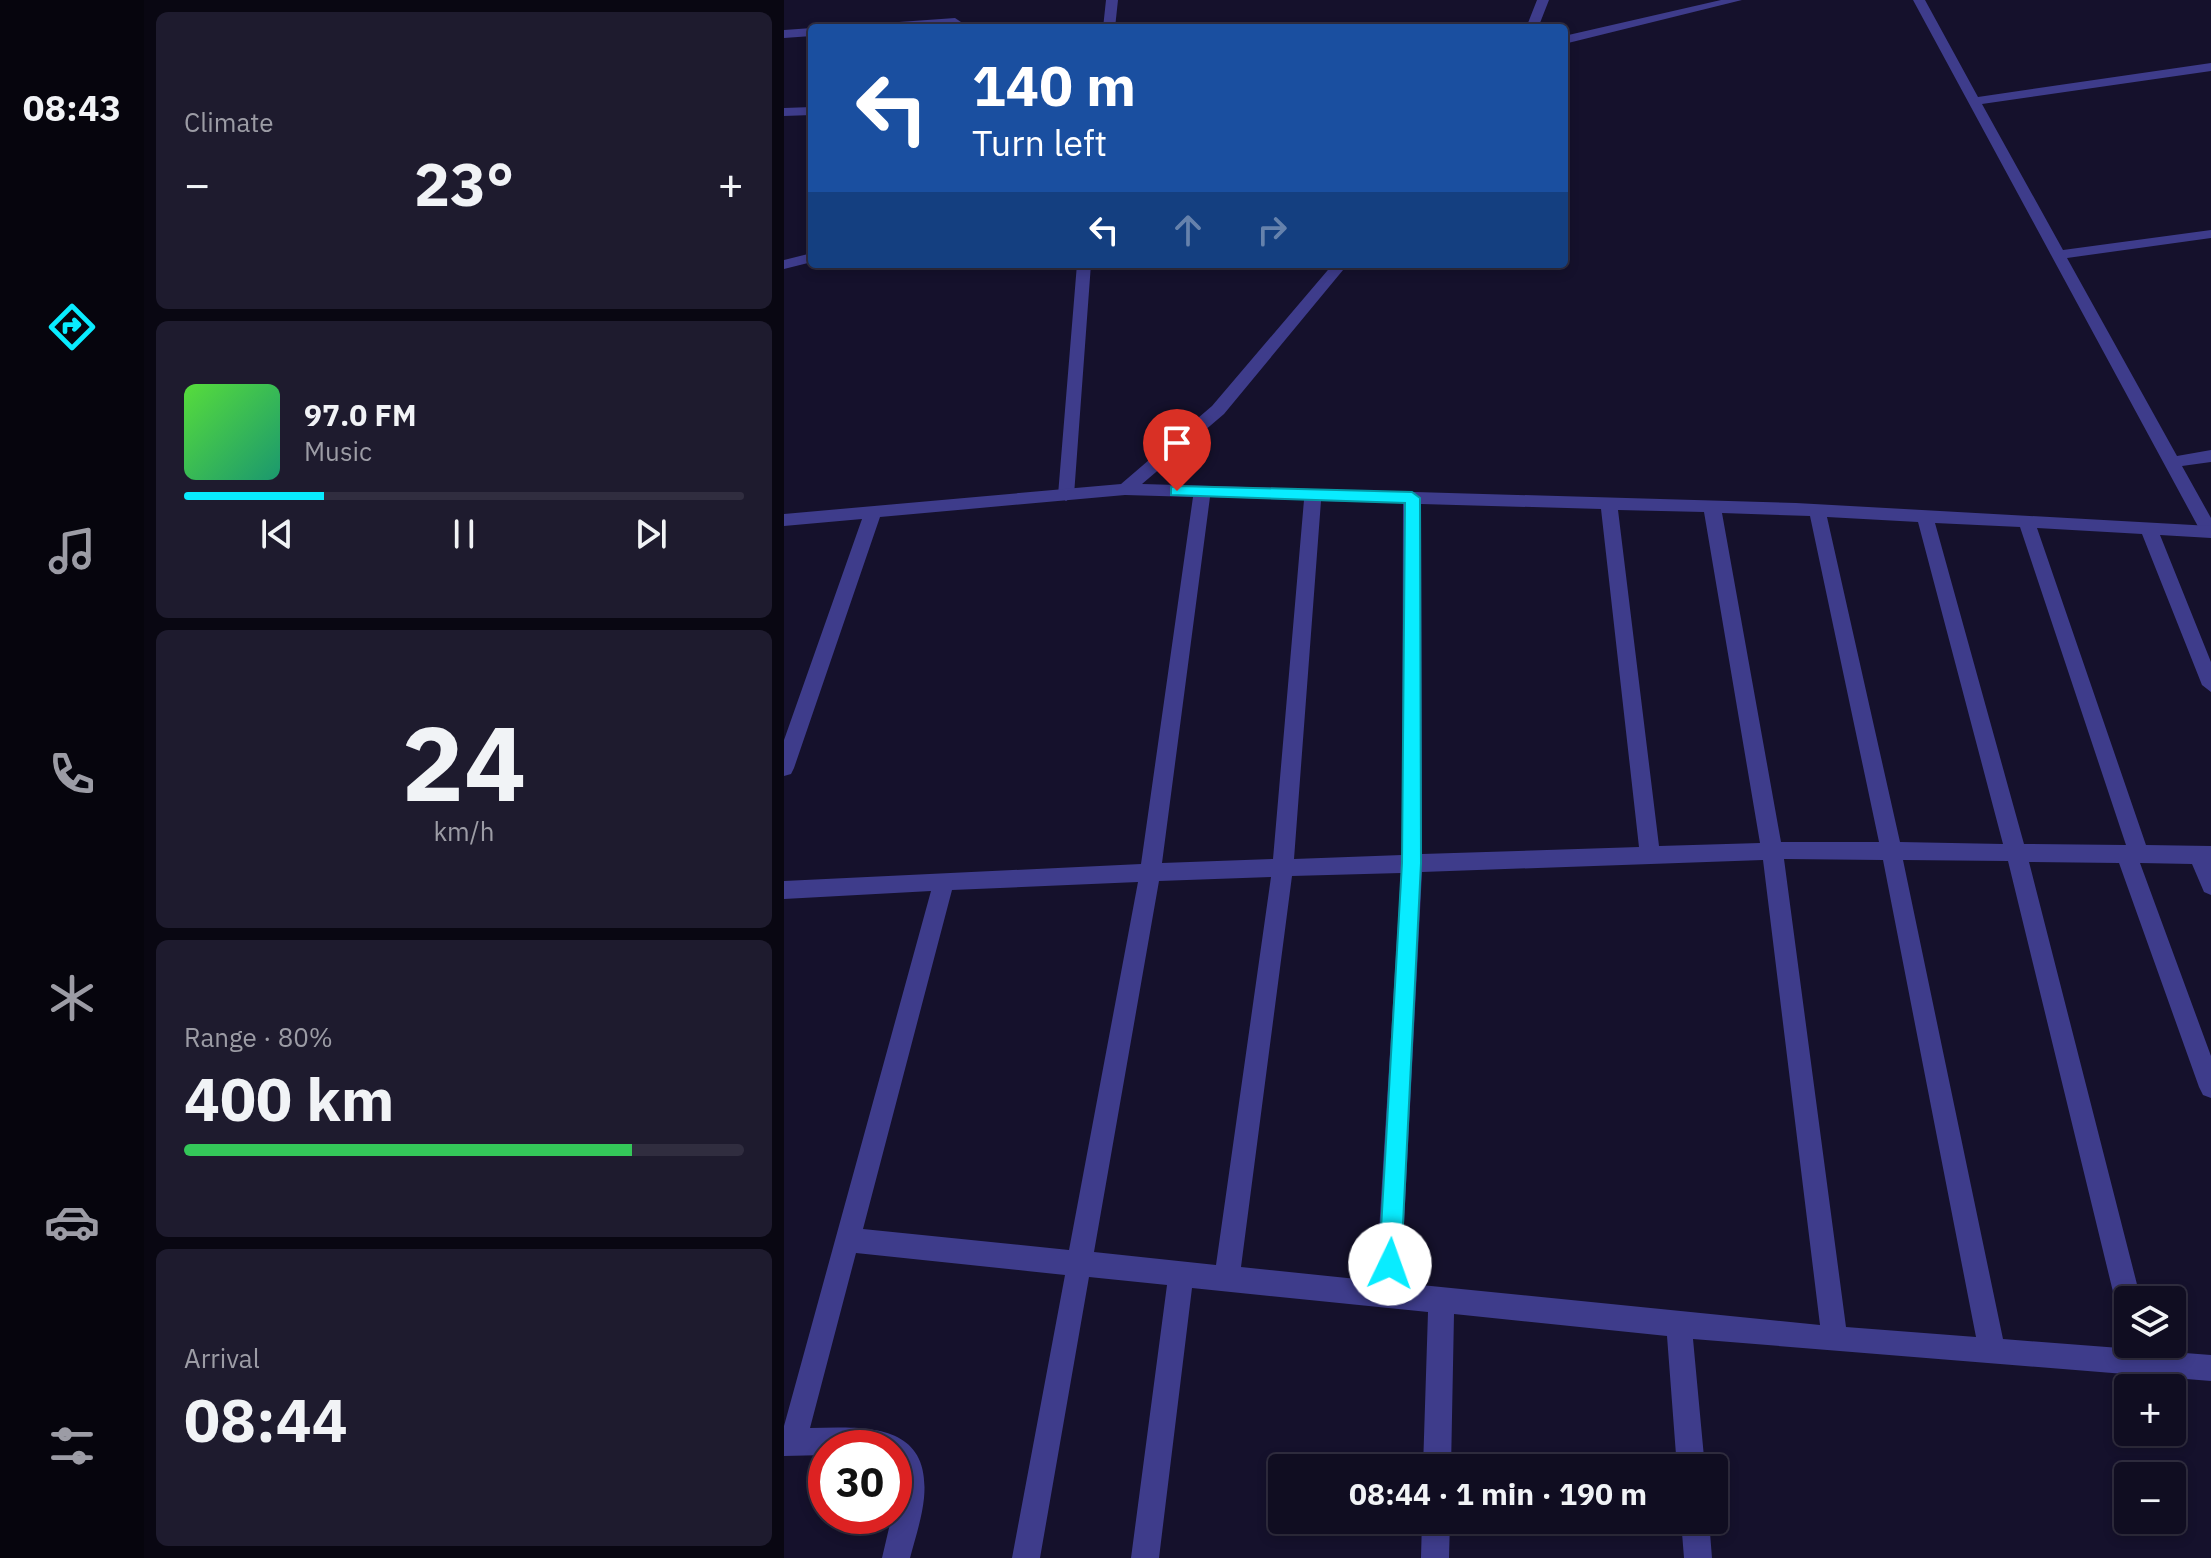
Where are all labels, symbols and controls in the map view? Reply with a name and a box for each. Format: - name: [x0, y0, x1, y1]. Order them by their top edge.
- text: 140 m: [972, 49, 1136, 121]
- icon: left: [840, 56, 944, 160]
- text: 08:43: [23, 84, 121, 131]
- text: Climate: [184, 105, 274, 139]
- text: Turn left: [972, 119, 1107, 166]
- text: 23°: [414, 144, 514, 223]
- text: −: [184, 155, 210, 212]
- text: +: [718, 155, 744, 212]
- icon: left: [1082, 208, 1126, 252]
- icon: ahead: [1166, 208, 1210, 252]
- icon: right: [1250, 208, 1294, 252]
- icon: directions: [44, 299, 100, 355]
- text: 97.0 FM: [304, 395, 417, 434]
- pin: [1143, 409, 1211, 491]
- icon: arrive: [1155, 421, 1199, 465]
- text: Music: [304, 434, 372, 468]
- icon: previous: [255, 512, 299, 556]
- icon: pause: [442, 512, 486, 556]
- icon: next: [629, 512, 673, 556]
- icon: music: [44, 523, 100, 579]
- text: 24: [402, 694, 526, 830]
- icon: phone: [44, 746, 100, 802]
- text: km/h: [433, 814, 495, 848]
- icon: climate: [44, 970, 100, 1026]
- text: Range · 80%: [184, 1020, 333, 1054]
- text: 400 km: [184, 1059, 394, 1138]
- icon: car: [44, 1194, 100, 1250]
- position arrow: [1348, 1222, 1432, 1306]
- map controls: [2114, 1286, 2186, 1534]
- button: layers: [2114, 1286, 2186, 1358]
- text: Arrival: [184, 1341, 260, 1375]
- button: +: [2114, 1374, 2186, 1446]
- text: 08:44: [184, 1380, 348, 1459]
- icon: filters: [44, 1418, 100, 1474]
- speed limit sign: 30: [808, 1430, 912, 1534]
- button: −: [2114, 1462, 2186, 1534]
- text: 08:44 · 1 min · 190 m: [1349, 1474, 1647, 1513]

